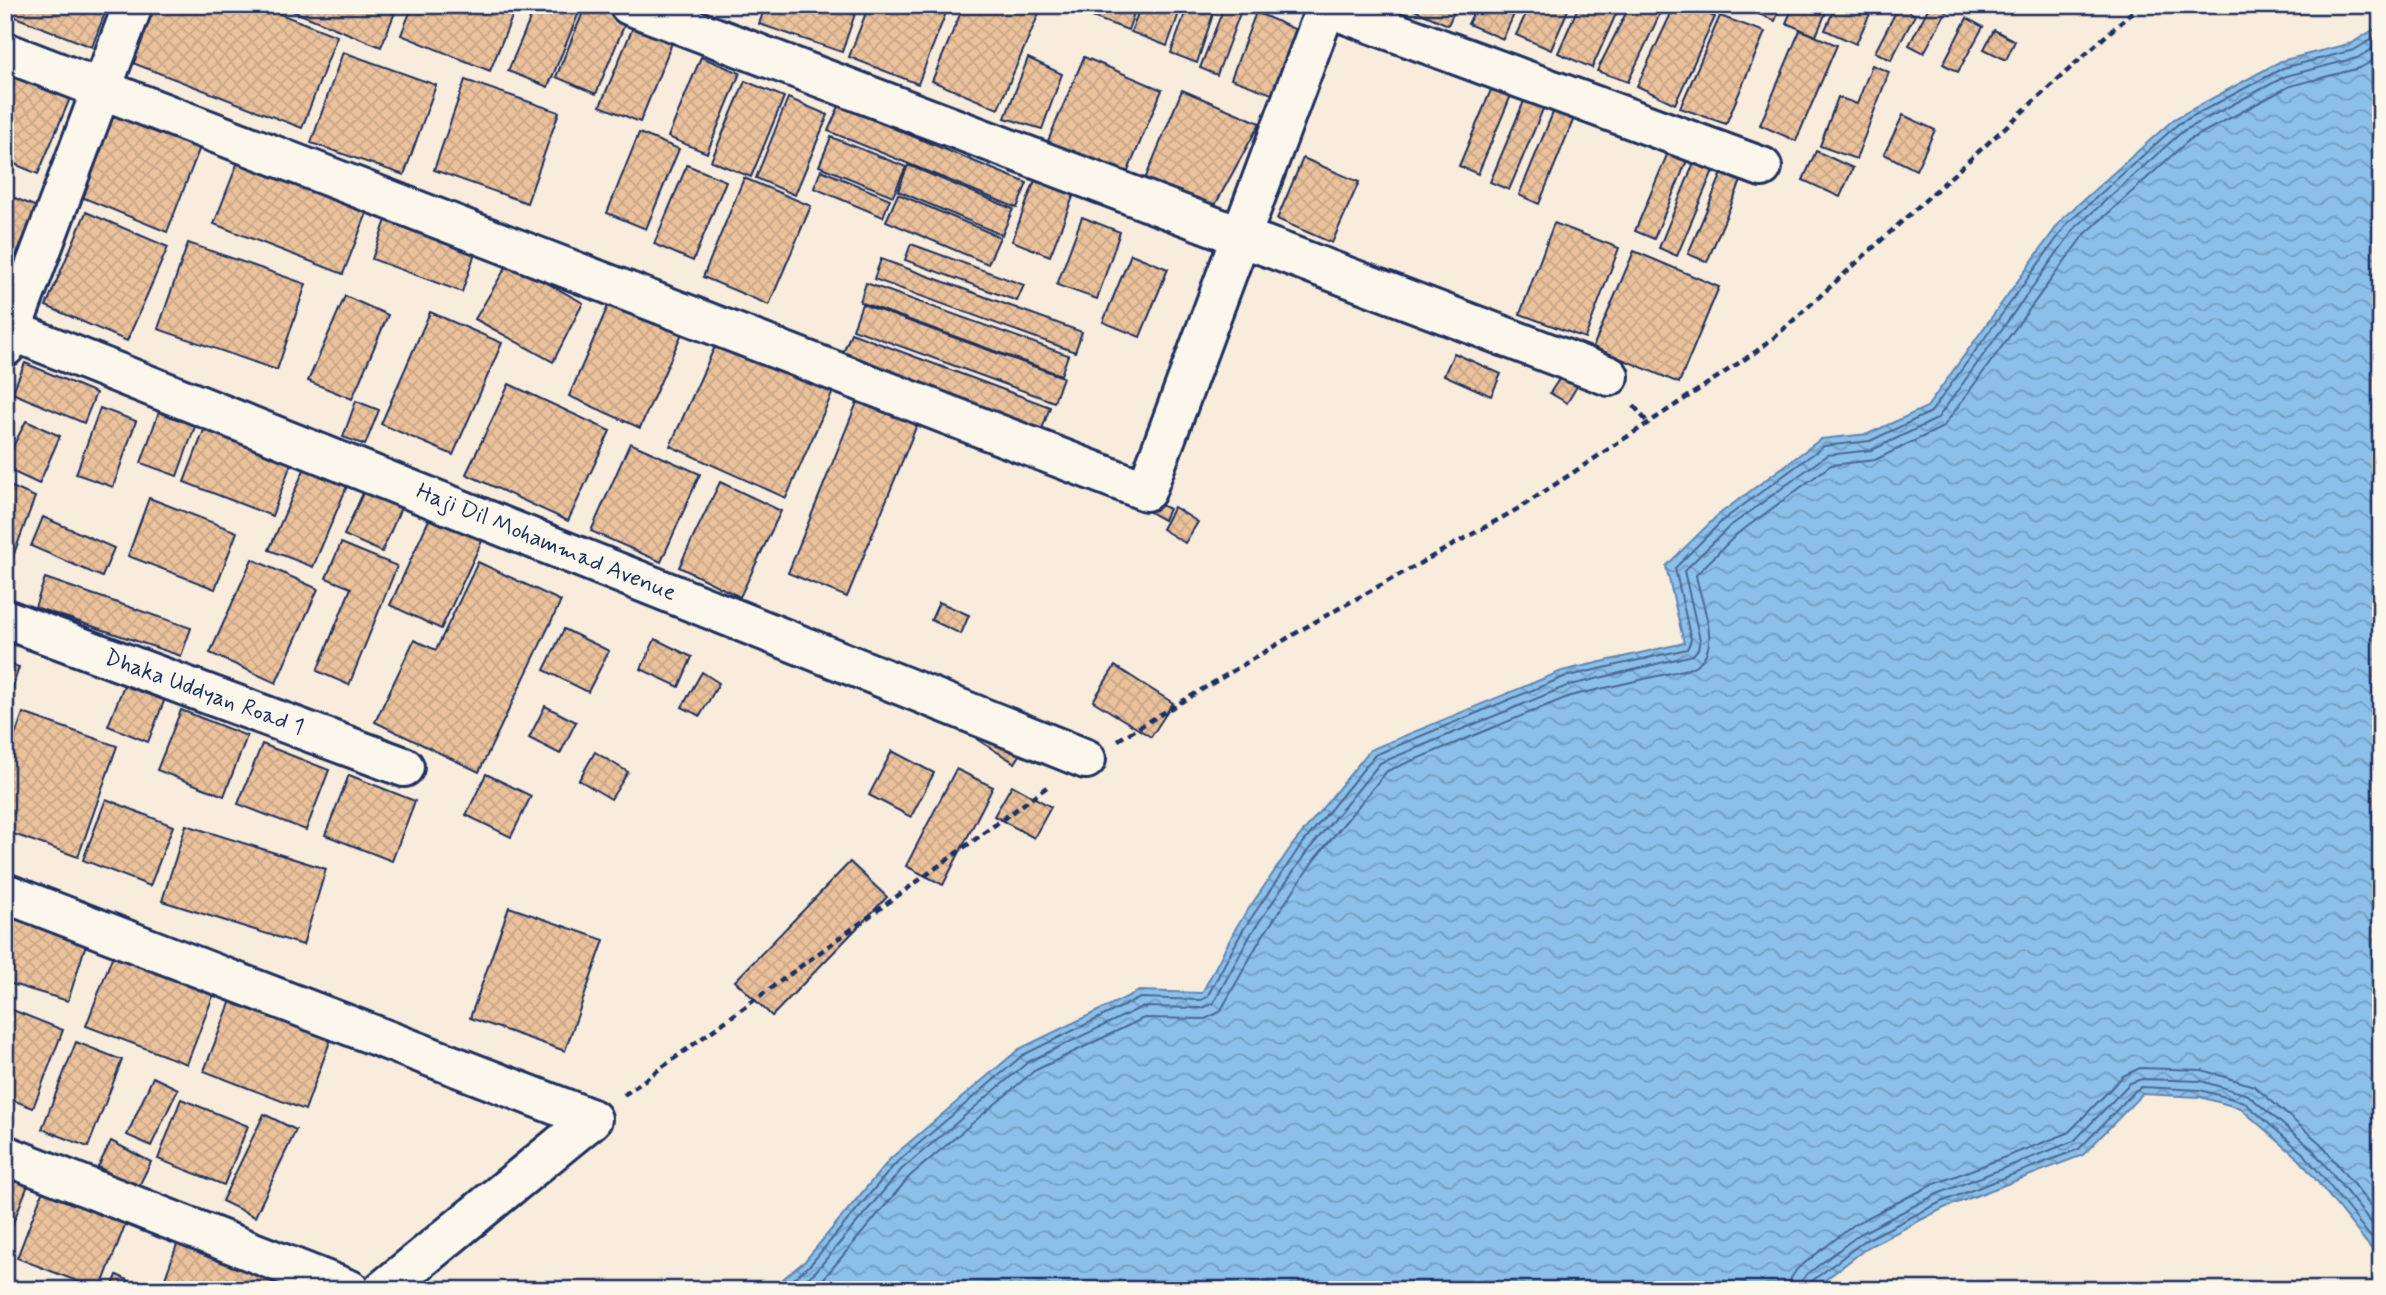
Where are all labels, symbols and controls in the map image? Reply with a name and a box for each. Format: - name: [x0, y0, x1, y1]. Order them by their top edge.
- street label: Haji Dil Mohammad Avenue: [412, 477, 680, 609]
- street label: Dhaka Uddyan Road 1: [100, 643, 308, 743]

